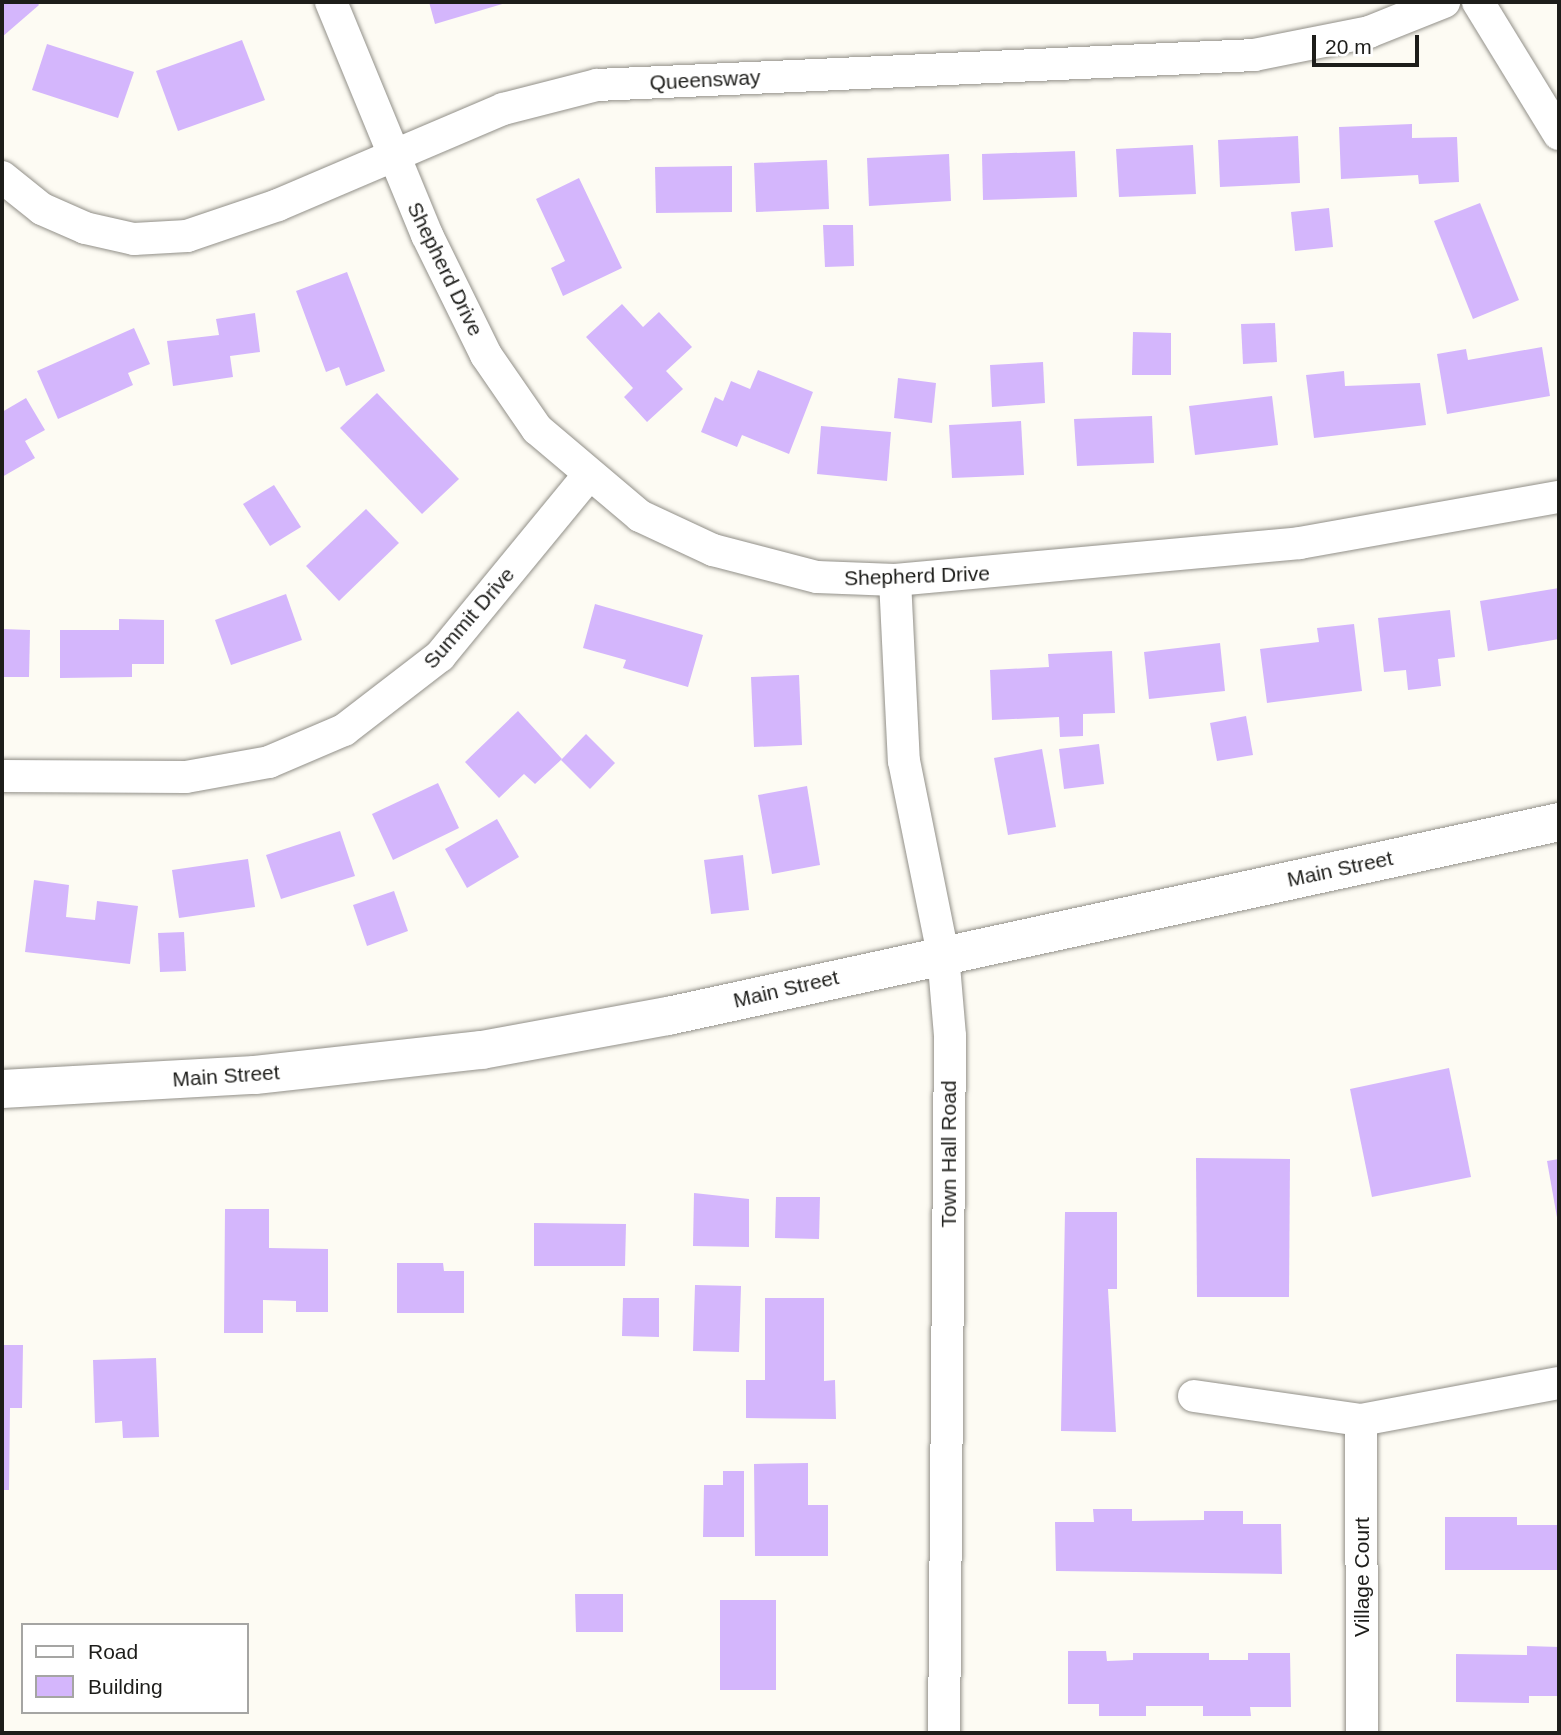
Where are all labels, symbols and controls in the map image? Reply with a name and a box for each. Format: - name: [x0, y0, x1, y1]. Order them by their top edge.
- scale bar: [1316, 21, 1423, 65]
- text: 20 m: [1325, 35, 1372, 58]
- street label: Queensway: [649, 65, 761, 95]
- street label: Shepherd Drive: [402, 198, 488, 340]
- street label: Shepherd Drive: [844, 561, 990, 591]
- street label: Summit Drive: [418, 562, 520, 674]
- street label: Main Street: [1285, 846, 1395, 892]
- street label: Main Street: [731, 965, 841, 1013]
- street label: Main Street: [172, 1060, 280, 1092]
- street label: Town Hall Road: [936, 1080, 962, 1228]
- street label: Village Court: [1349, 1517, 1375, 1637]
- legend: [21, 1623, 248, 1714]
- text: Road: [88, 1640, 138, 1663]
- text: Building: [88, 1675, 163, 1698]

